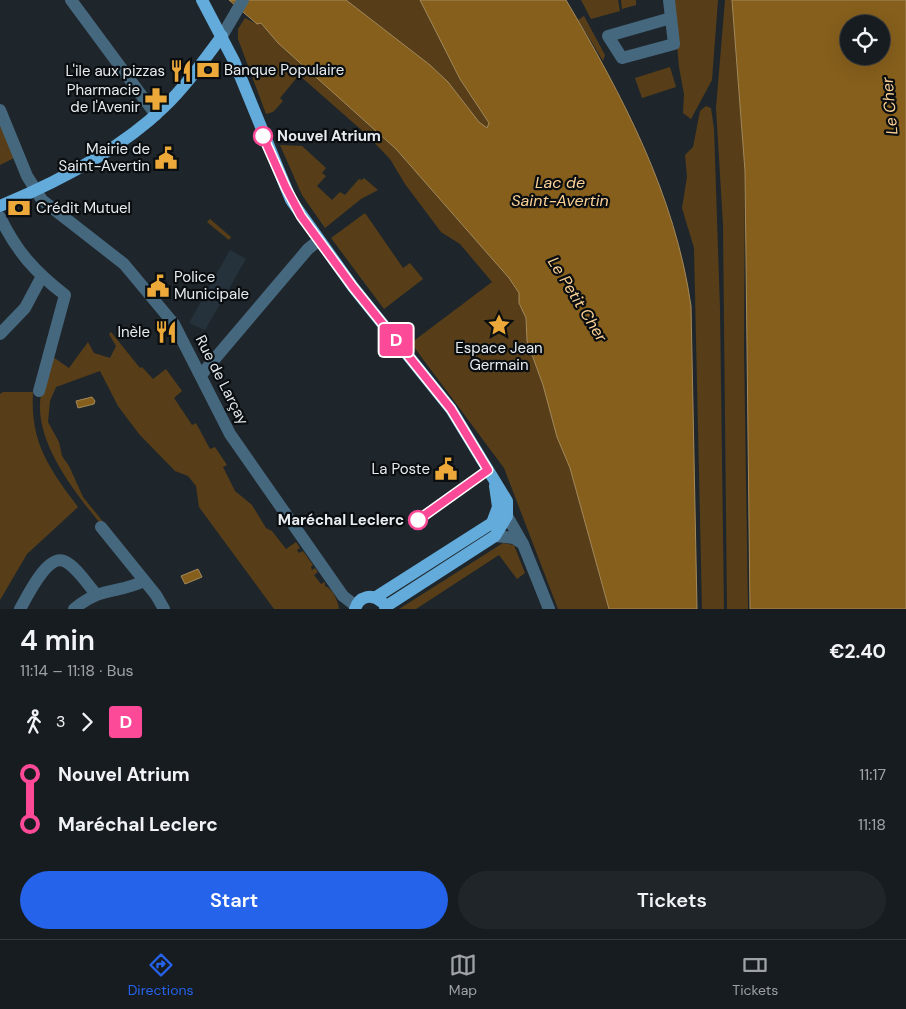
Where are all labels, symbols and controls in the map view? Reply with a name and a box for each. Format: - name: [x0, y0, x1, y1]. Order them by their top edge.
- map controls: [840, 15, 890, 65]
- button: locate: [840, 15, 890, 65]
- bank icon: Banque Populaire: [195, 57, 221, 83]
- restaurant icon: L'ile aux pizzas: [168, 58, 194, 84]
- place label: Banque Populaire: [224, 60, 344, 80]
- place label: L'ile aux pizzas: [66, 61, 165, 81]
- water label: Le Cher: [876, 75, 902, 136]
- place label: Pharmacie de l'Avenir: [67, 80, 140, 117]
- pharmacy icon: Pharmacie de l'Avenir: [143, 86, 169, 112]
- marker: Nouvel Atrium: [253, 126, 273, 146]
- place label: Nouvel Atrium: [277, 126, 381, 146]
- place label: Mairie de Saint-Avertin: [58, 139, 150, 176]
- public building icon: Mairie de Saint-Avertin: [153, 145, 179, 171]
- water label: Lac de Saint-Avertin: [511, 172, 609, 211]
- bank icon: Crédit Mutuel: [6, 195, 32, 221]
- place label: Crédit Mutuel: [36, 198, 131, 218]
- water label: Le Petit Cher: [543, 253, 613, 347]
- place label: Police Municipale: [174, 267, 249, 304]
- public building icon: Police Municipale: [145, 273, 171, 299]
- place icon: Espace Jean Germain: [486, 312, 512, 338]
- restaurant icon: Inèle: [153, 319, 179, 345]
- place label: Inèle: [117, 322, 150, 342]
- line badge: D: [380, 324, 412, 356]
- text: D: [390, 328, 402, 352]
- street label: Rue de Larçay: [191, 332, 253, 429]
- place label: Espace Jean Germain: [455, 338, 543, 375]
- public building icon: La Poste: [433, 456, 459, 482]
- place label: La Poste: [371, 459, 430, 479]
- place label: Maréchal Leclerc: [278, 510, 404, 530]
- marker: Maréchal Leclerc: [408, 510, 428, 530]
- text: 4 min: [20, 622, 95, 659]
- text: €2.40: [830, 639, 886, 664]
- text: 11:14 – 11:18 · Bus: [20, 660, 134, 681]
- icon: walk: [20, 708, 48, 736]
- icon: forward: [73, 708, 101, 736]
- text: D: [119, 710, 132, 734]
- text: 3: [56, 711, 65, 732]
- text: Nouvel Atrium: [58, 762, 190, 787]
- text: 11:17: [859, 764, 886, 785]
- text: Maréchal Leclerc: [58, 812, 218, 837]
- text: 11:18: [858, 814, 886, 835]
- button: Start: [20, 871, 448, 929]
- button: Tickets: [458, 871, 886, 929]
- tab: Directions: [128, 951, 194, 999]
- tab: Map: [449, 951, 477, 999]
- tab: Tickets: [732, 951, 778, 999]

